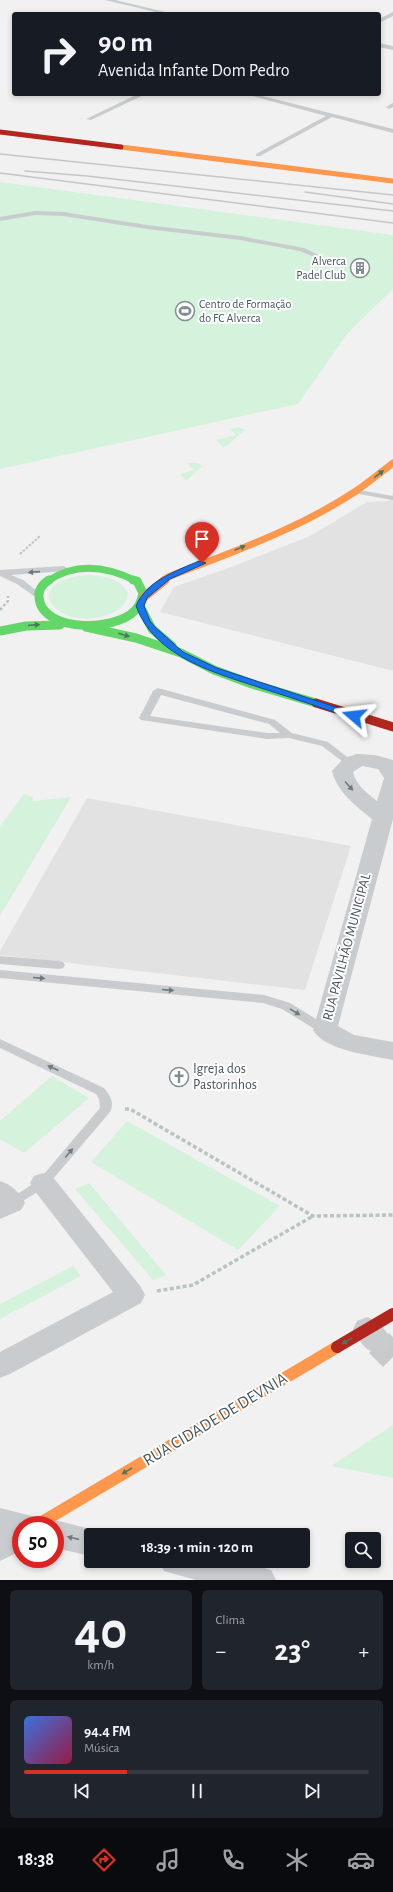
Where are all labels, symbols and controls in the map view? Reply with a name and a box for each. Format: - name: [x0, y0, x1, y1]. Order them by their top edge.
- icon: right: [32, 28, 84, 80]
- text: 90 m: [98, 29, 153, 57]
- text: Avenida Infante Dom Pedro: [98, 62, 290, 80]
- place label: Alverca Padel Club: [296, 255, 346, 281]
- building icon: Alverca Padel Club: [349, 257, 371, 279]
- place label: Centro de Formação do FC Alverca: [199, 298, 292, 324]
- sports icon: Centro de Formação do FC Alverca: [174, 300, 196, 322]
- one-way arrow: [373, 469, 384, 478]
- pin: [185, 522, 219, 563]
- icon: arrive: [191, 528, 213, 550]
- one-way arrow: [234, 545, 246, 551]
- one-way arrow: [28, 569, 40, 576]
- one-way arrow: [28, 622, 40, 629]
- one-way arrow: [118, 632, 130, 638]
- position arrow: [333, 695, 375, 737]
- one-way arrow: [344, 781, 354, 791]
- street label: RUA PAVILHÃO MUNICIPAL: [319, 871, 373, 1022]
- one-way arrow: [33, 975, 45, 981]
- one-way arrow: [162, 987, 174, 993]
- one-way arrow: [290, 1008, 300, 1016]
- place label: Igreja dos Pastorinhos: [193, 1062, 257, 1092]
- one-way arrow: [47, 1065, 58, 1071]
- church icon: Igreja dos Pastorinhos: [168, 1066, 190, 1088]
- one-way arrow: [64, 1148, 73, 1158]
- one-way arrow: [341, 1337, 353, 1344]
- street label: RUA CIDADE DE DEVNIA: [140, 1369, 290, 1469]
- one-way arrow: [121, 1468, 133, 1475]
- speed limit sign: 50: [12, 1516, 64, 1568]
- map controls: [345, 1532, 381, 1568]
- button: search: [345, 1532, 381, 1568]
- one-way arrow: [67, 1535, 79, 1541]
- text: 18:39 · 1 min · 120 m: [141, 1540, 253, 1555]
- text: 40: [74, 1606, 127, 1658]
- text: Clima: [216, 1614, 245, 1627]
- text: 23°: [274, 1636, 310, 1666]
- text: −: [216, 1640, 226, 1662]
- text: +: [358, 1640, 369, 1662]
- text: km/h: [87, 1659, 114, 1672]
- text: 94.4 FM: [84, 1724, 131, 1739]
- text: Música: [84, 1742, 119, 1755]
- icon: previous: [71, 1780, 93, 1802]
- icon: pause: [186, 1780, 208, 1802]
- icon: next: [301, 1780, 323, 1802]
- icon: directions: [90, 1846, 118, 1874]
- icon: music: [154, 1846, 182, 1874]
- icon: phone: [219, 1846, 247, 1874]
- icon: climate: [283, 1846, 311, 1874]
- icon: car: [347, 1846, 375, 1874]
- text: 18:38: [18, 1851, 54, 1869]

